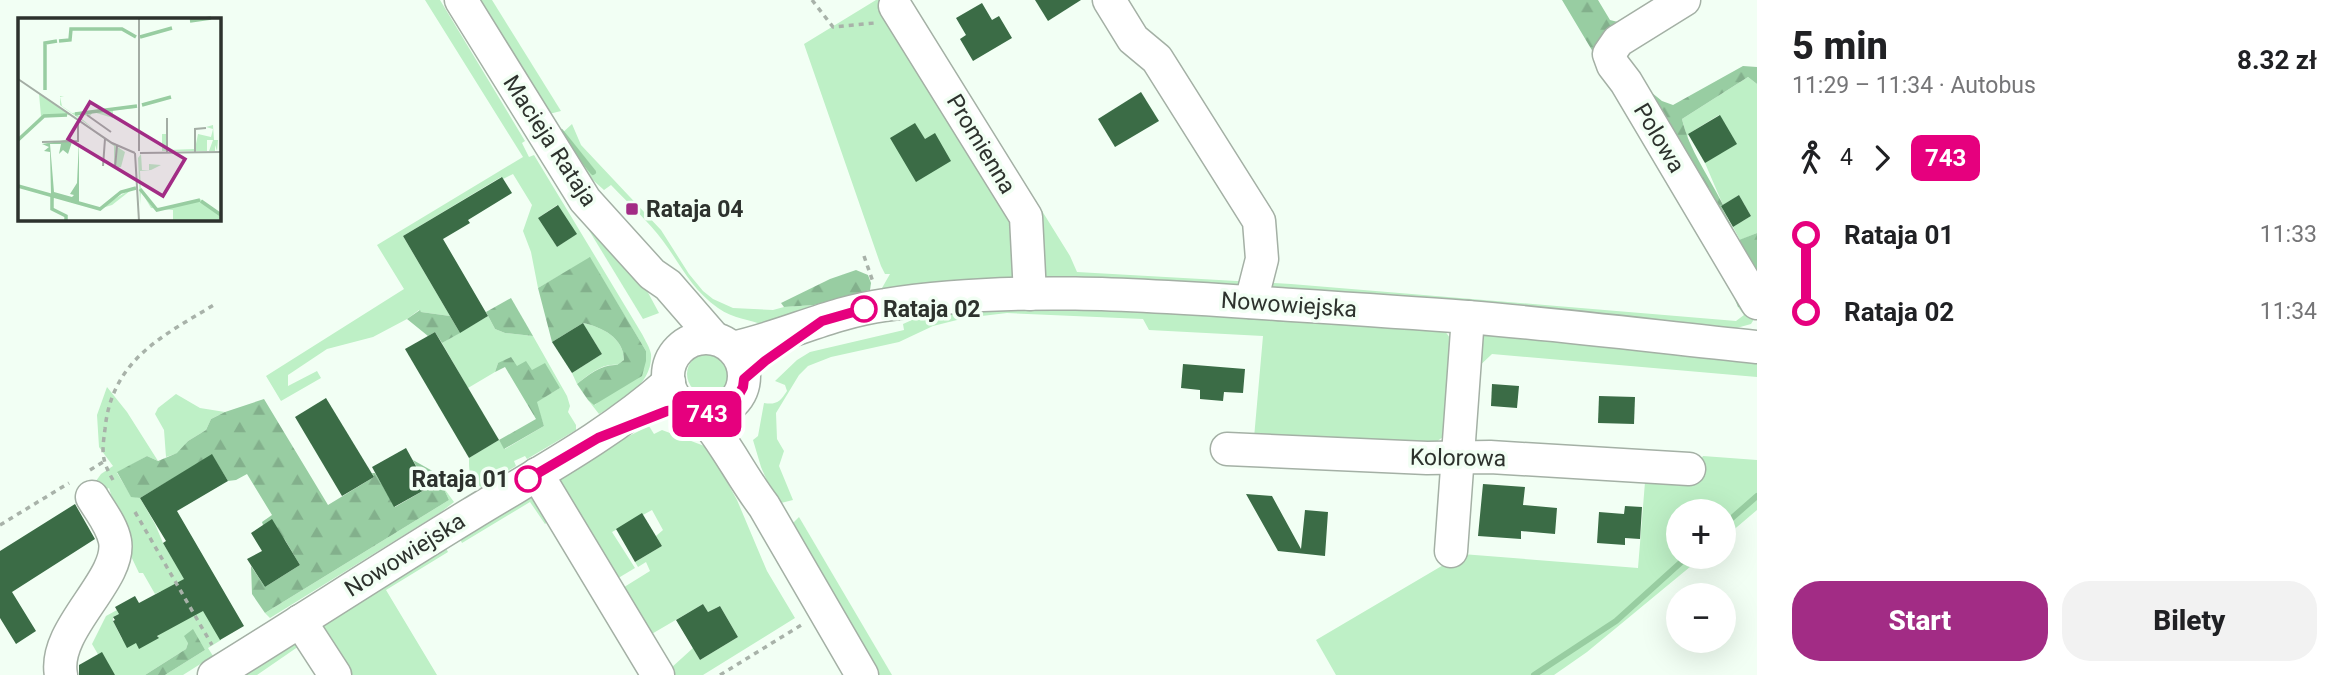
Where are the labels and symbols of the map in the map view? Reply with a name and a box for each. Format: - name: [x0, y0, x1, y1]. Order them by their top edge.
- inset map: [18, 18, 220, 220]
- street label: Macieja Rataja: [498, 70, 602, 212]
- street label: Promienna: [941, 89, 1021, 199]
- street label: Polowa: [1628, 98, 1690, 178]
- place label: Rataja 04: [646, 196, 744, 223]
- marker: Rataja 04: [624, 201, 640, 217]
- street label: Nowowiejska: [1220, 287, 1358, 323]
- marker: Rataja 02: [851, 296, 877, 322]
- place label: Rataja 02: [883, 296, 981, 323]
- line badge: 743: [667, 391, 747, 437]
- street label: Kolorowa: [1410, 444, 1506, 472]
- place label: Rataja 01: [411, 466, 509, 493]
- marker: Rataja 01: [515, 466, 541, 492]
- street label: Nowowiejska: [340, 507, 470, 603]

